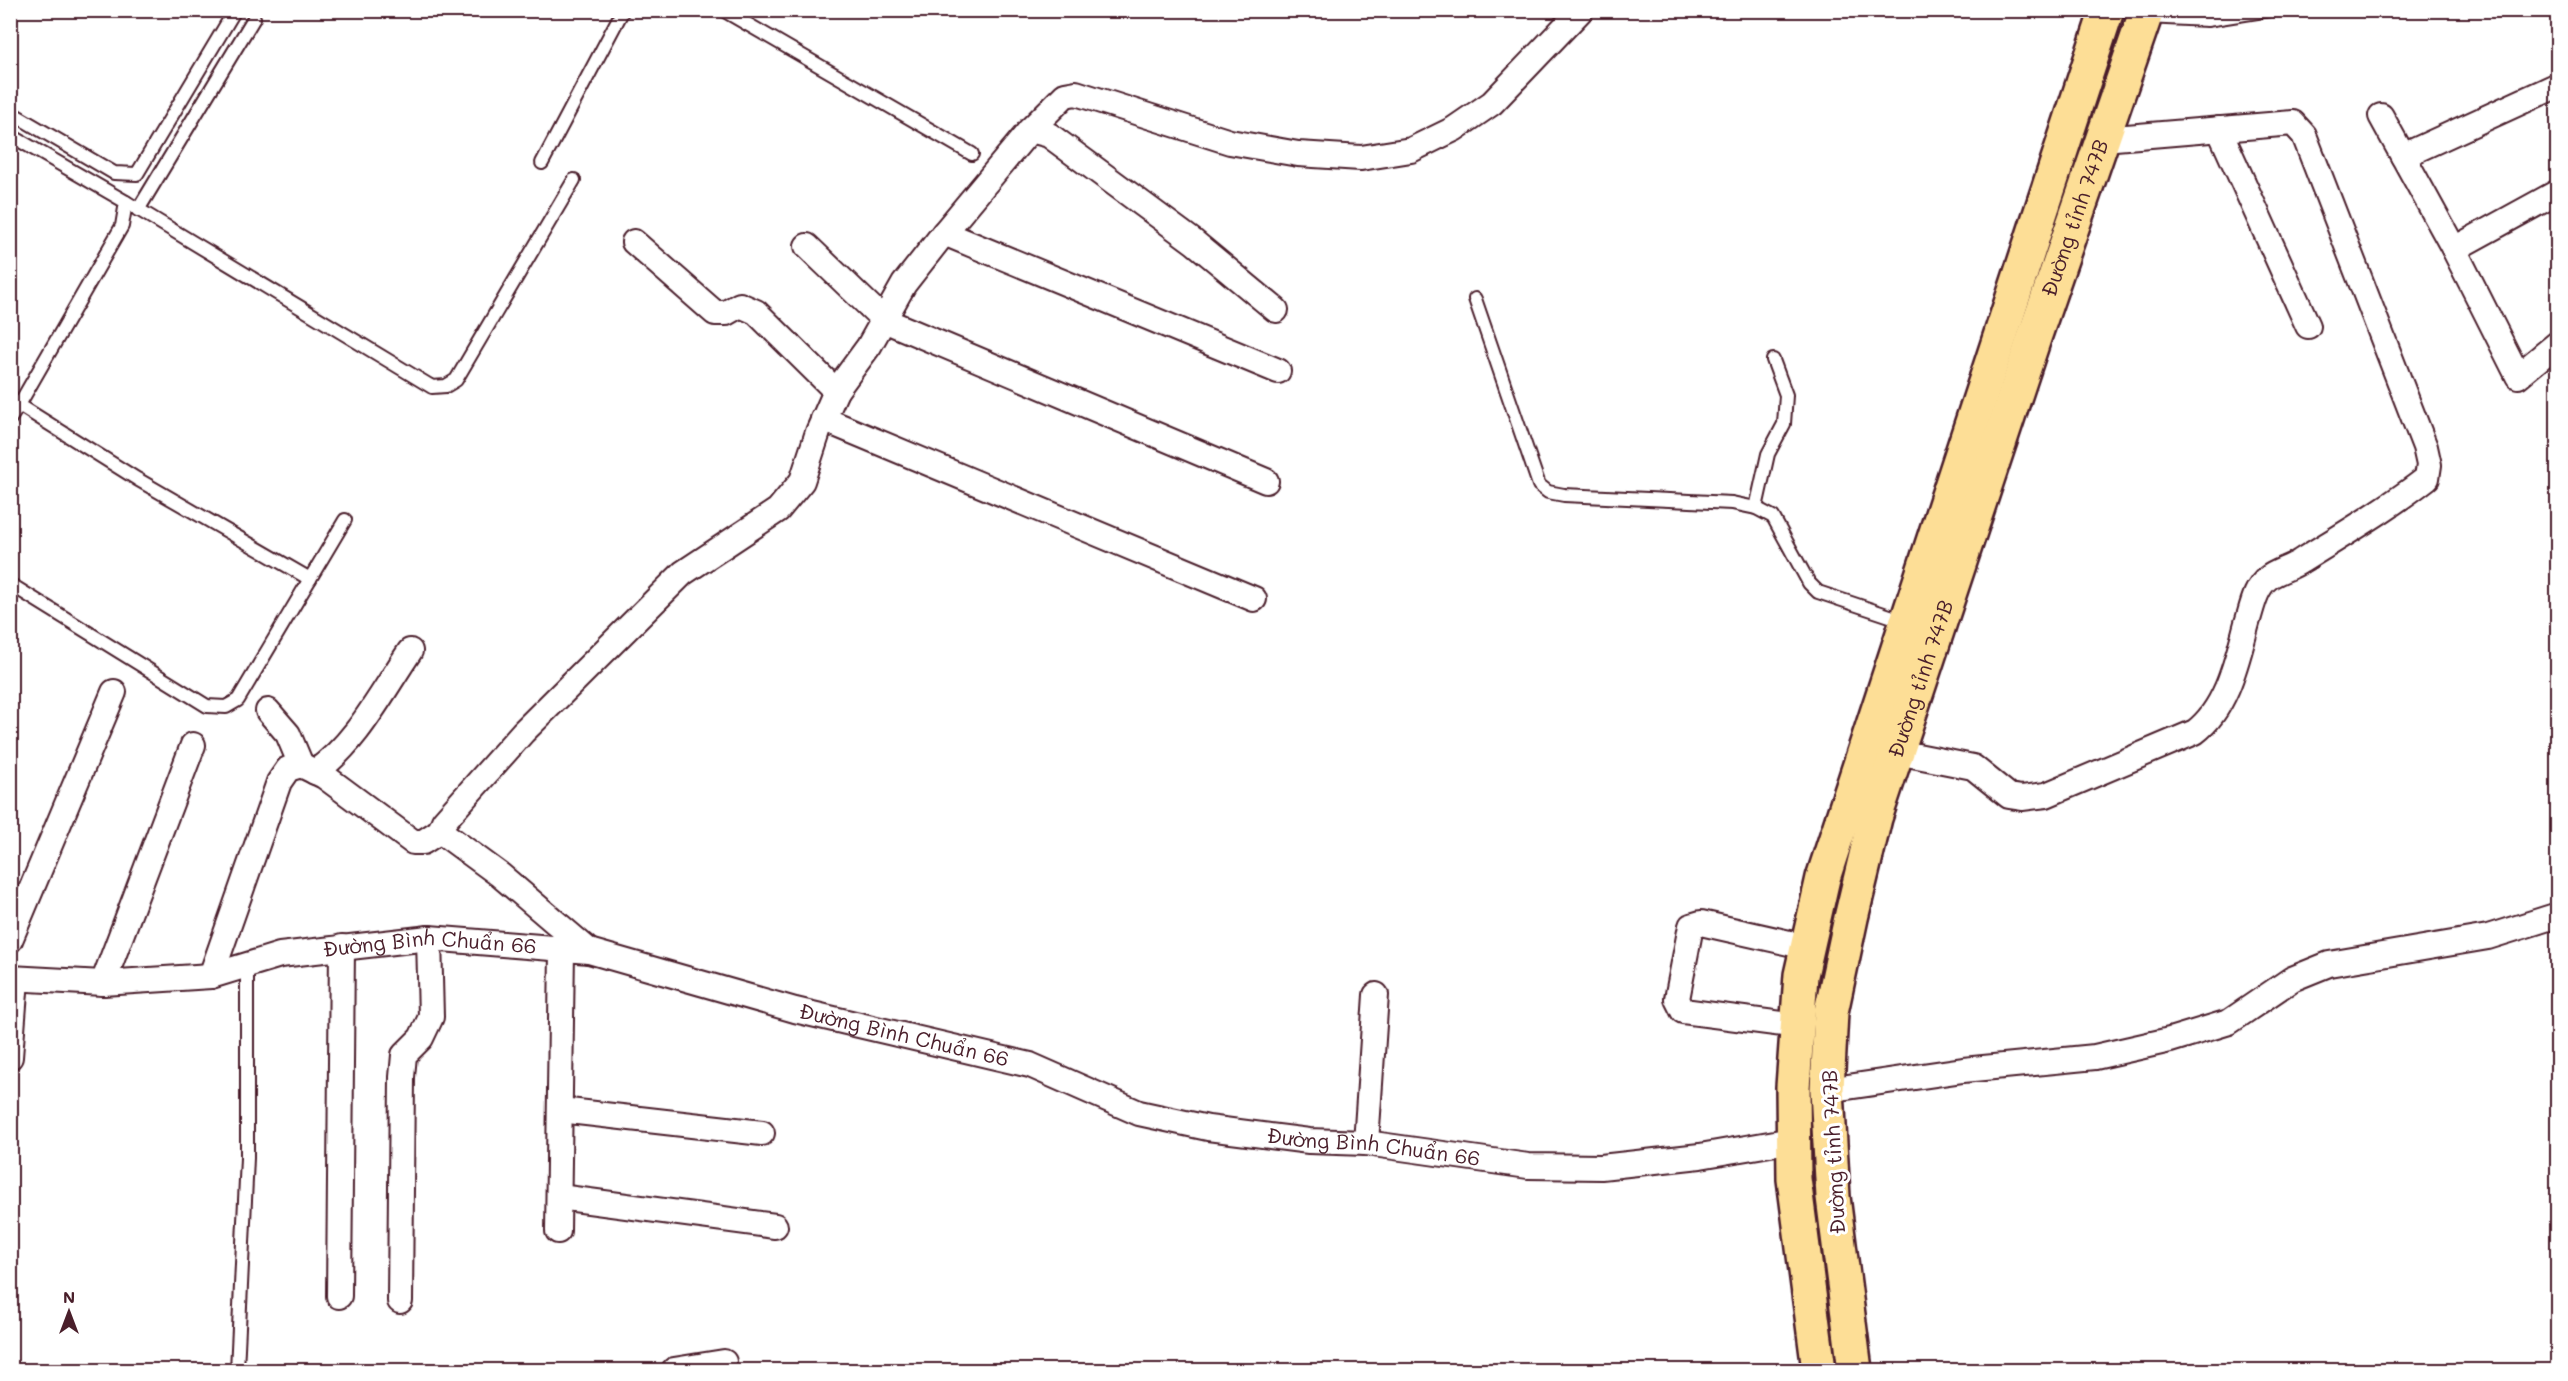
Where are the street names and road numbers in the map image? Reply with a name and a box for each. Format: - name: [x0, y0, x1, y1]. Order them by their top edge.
- street label: Đường tỉnh 747B: [2034, 136, 2113, 300]
- street label: Đường tỉnh 747B: [1881, 596, 1958, 761]
- street label: Đường Bình Chuẩn 66: [321, 923, 538, 962]
- street label: Đường Bình Chuẩn 66: [797, 996, 1012, 1072]
- street label: Đường tỉnh 747B: [1815, 1069, 1850, 1235]
- street label: Đường Bình Chuẩn 66: [1265, 1121, 1482, 1171]

